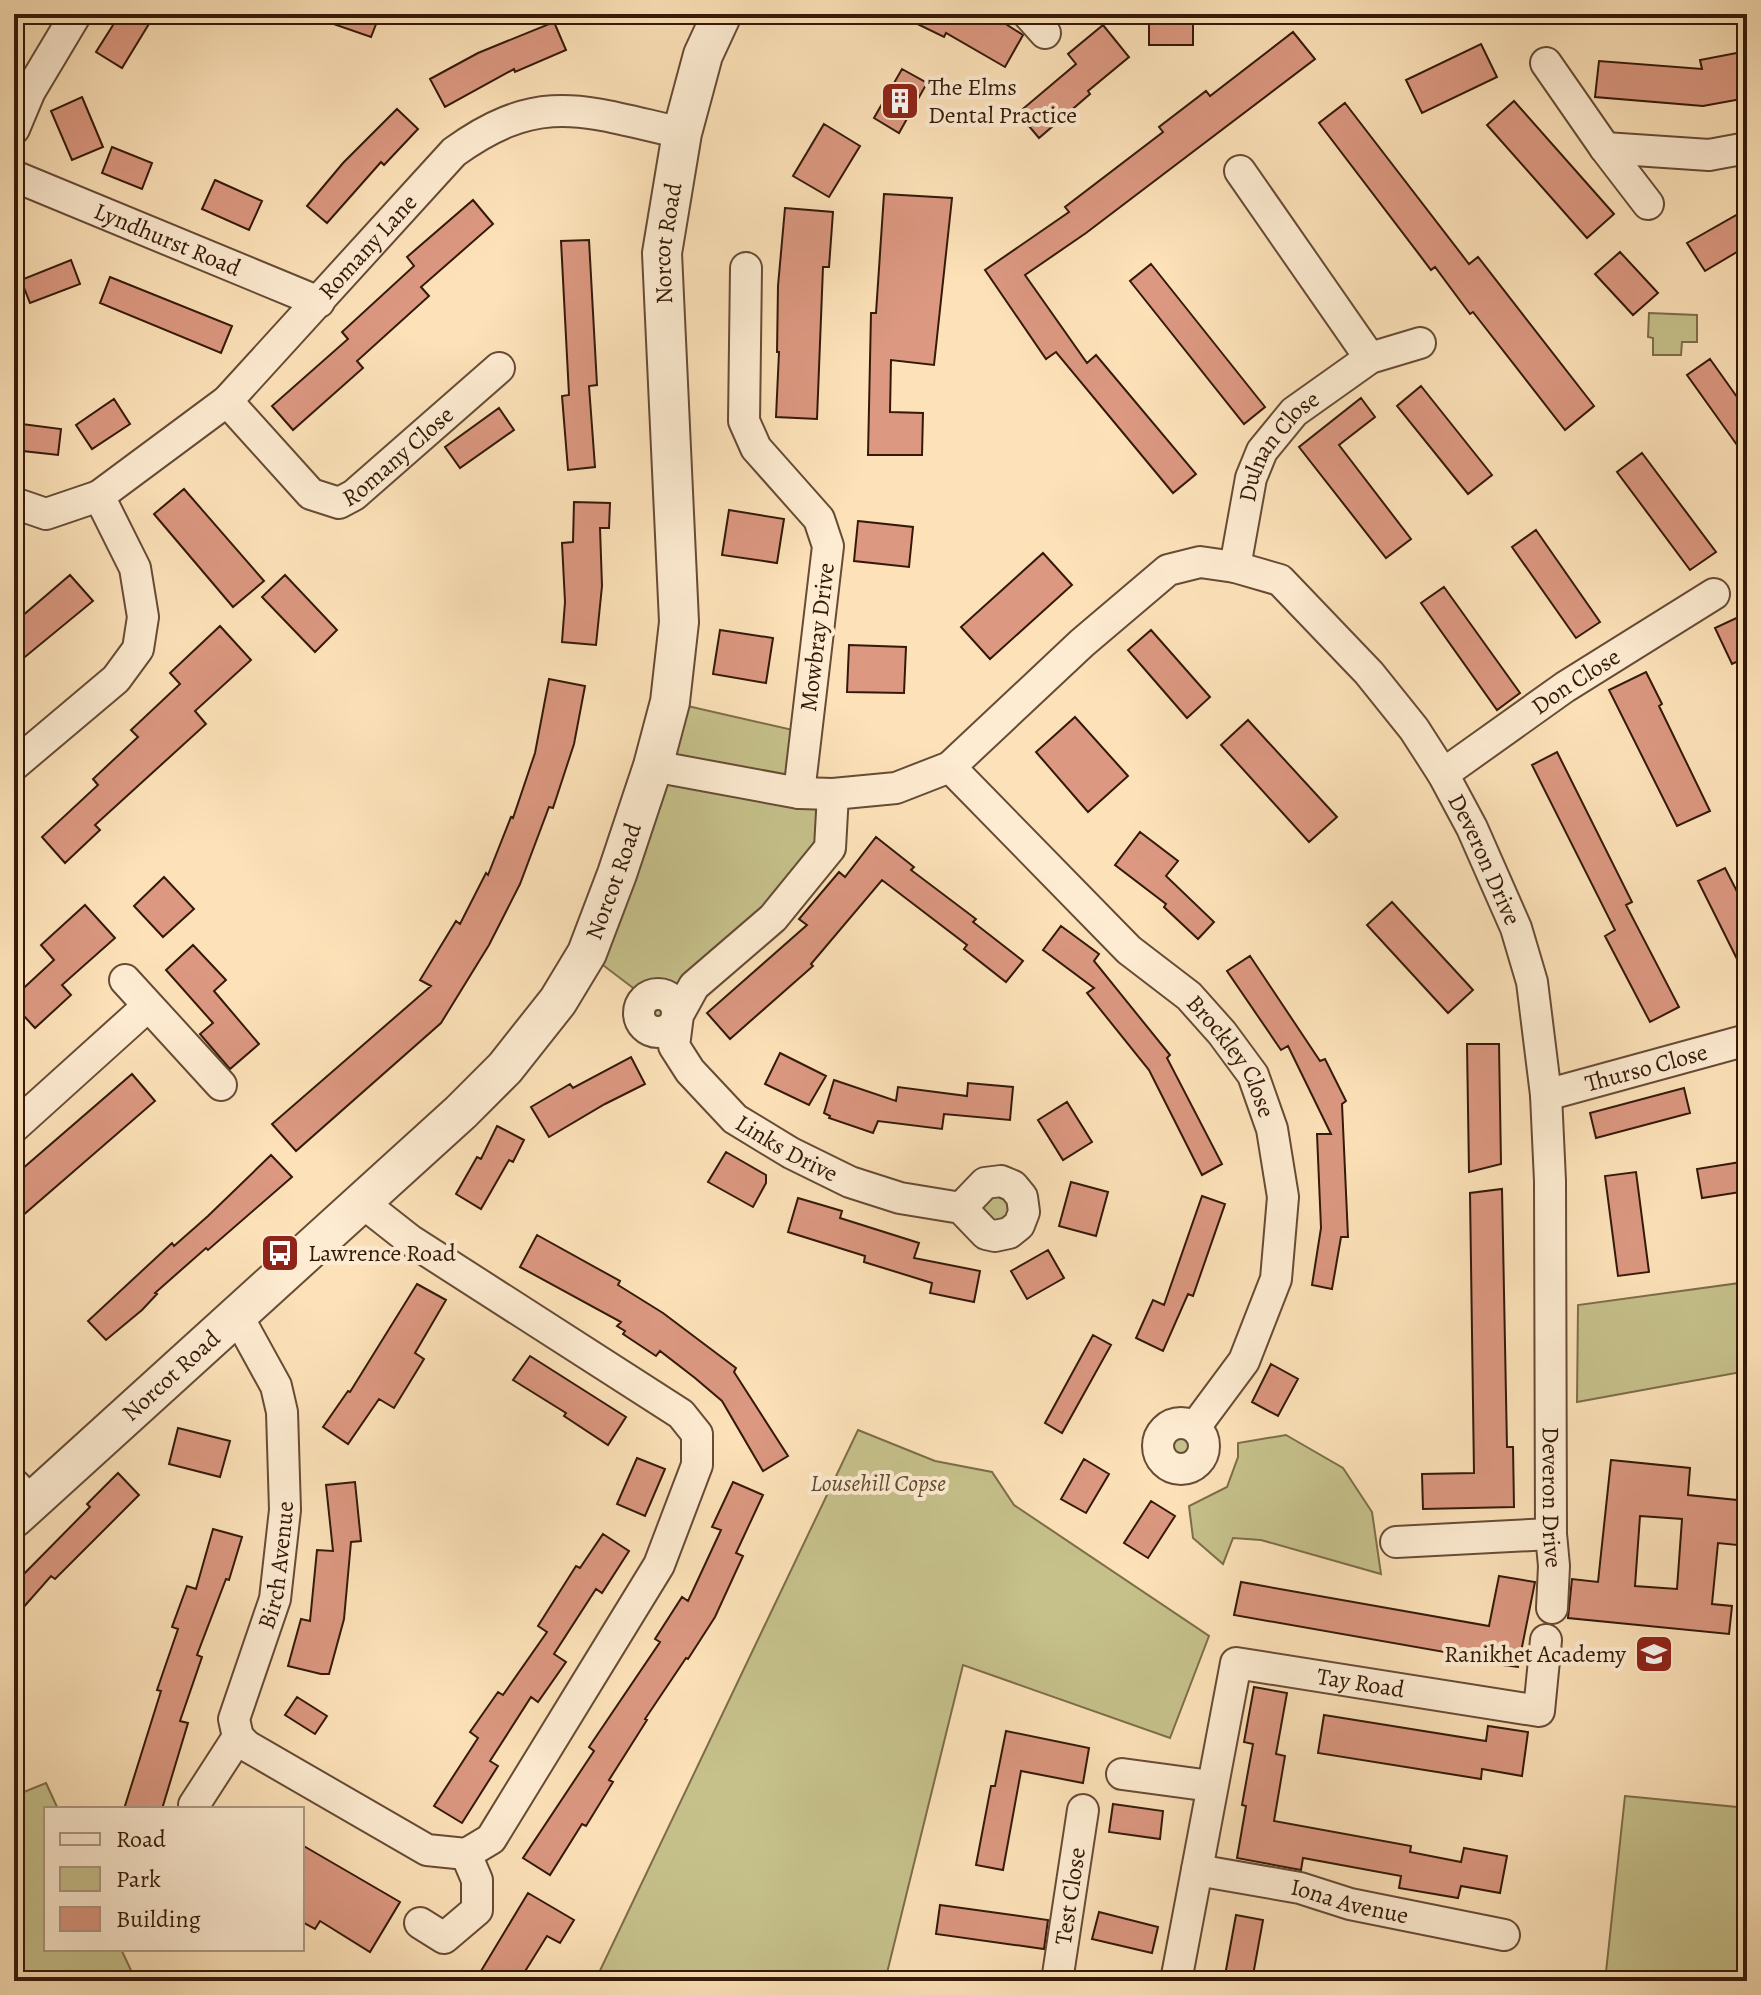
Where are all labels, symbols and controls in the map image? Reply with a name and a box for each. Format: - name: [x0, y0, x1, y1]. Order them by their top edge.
- place label: The Elms Dental Practice: [928, 71, 1077, 131]
- building icon: The Elms Dental Practice: [879, 80, 921, 122]
- street label: Norcot Road: [646, 180, 689, 305]
- street label: Romany Lane: [311, 187, 424, 306]
- street label: Lyndhurst Road: [89, 195, 246, 284]
- street label: Dulnan Close: [1231, 383, 1326, 505]
- street label: Romany Close: [337, 399, 460, 514]
- street label: Mowbray Drive: [792, 561, 842, 713]
- street label: Don Close: [1525, 641, 1626, 722]
- street label: Deveron Drive: [1440, 788, 1529, 930]
- street label: Norcot Road: [577, 819, 649, 944]
- street label: Brockley Close: [1179, 988, 1283, 1122]
- street label: Thurso Close: [1582, 1036, 1711, 1100]
- street label: Links Drive: [730, 1107, 843, 1190]
- bus stop icon: Lawrence Road: [259, 1232, 301, 1274]
- place label: Lawrence Road: [308, 1237, 456, 1269]
- street label: Norcot Road: [115, 1322, 227, 1428]
- street label: Deveron Drive: [1535, 1426, 1570, 1569]
- park label: Lousehill Copse: [810, 1467, 946, 1499]
- street label: Birch Avenue: [250, 1501, 301, 1633]
- school or university icon: Ranikhet Academy: [1633, 1633, 1675, 1675]
- place label: Ranikhet Academy: [1444, 1638, 1626, 1670]
- street label: Tay Road: [1315, 1660, 1407, 1705]
- legend: [44, 1807, 304, 1951]
- text: Road: [116, 1823, 166, 1855]
- street label: Test Close: [1047, 1845, 1093, 1947]
- text: Park: [116, 1863, 161, 1895]
- street label: Iona Avenue: [1288, 1871, 1411, 1931]
- text: Building: [116, 1903, 201, 1935]

